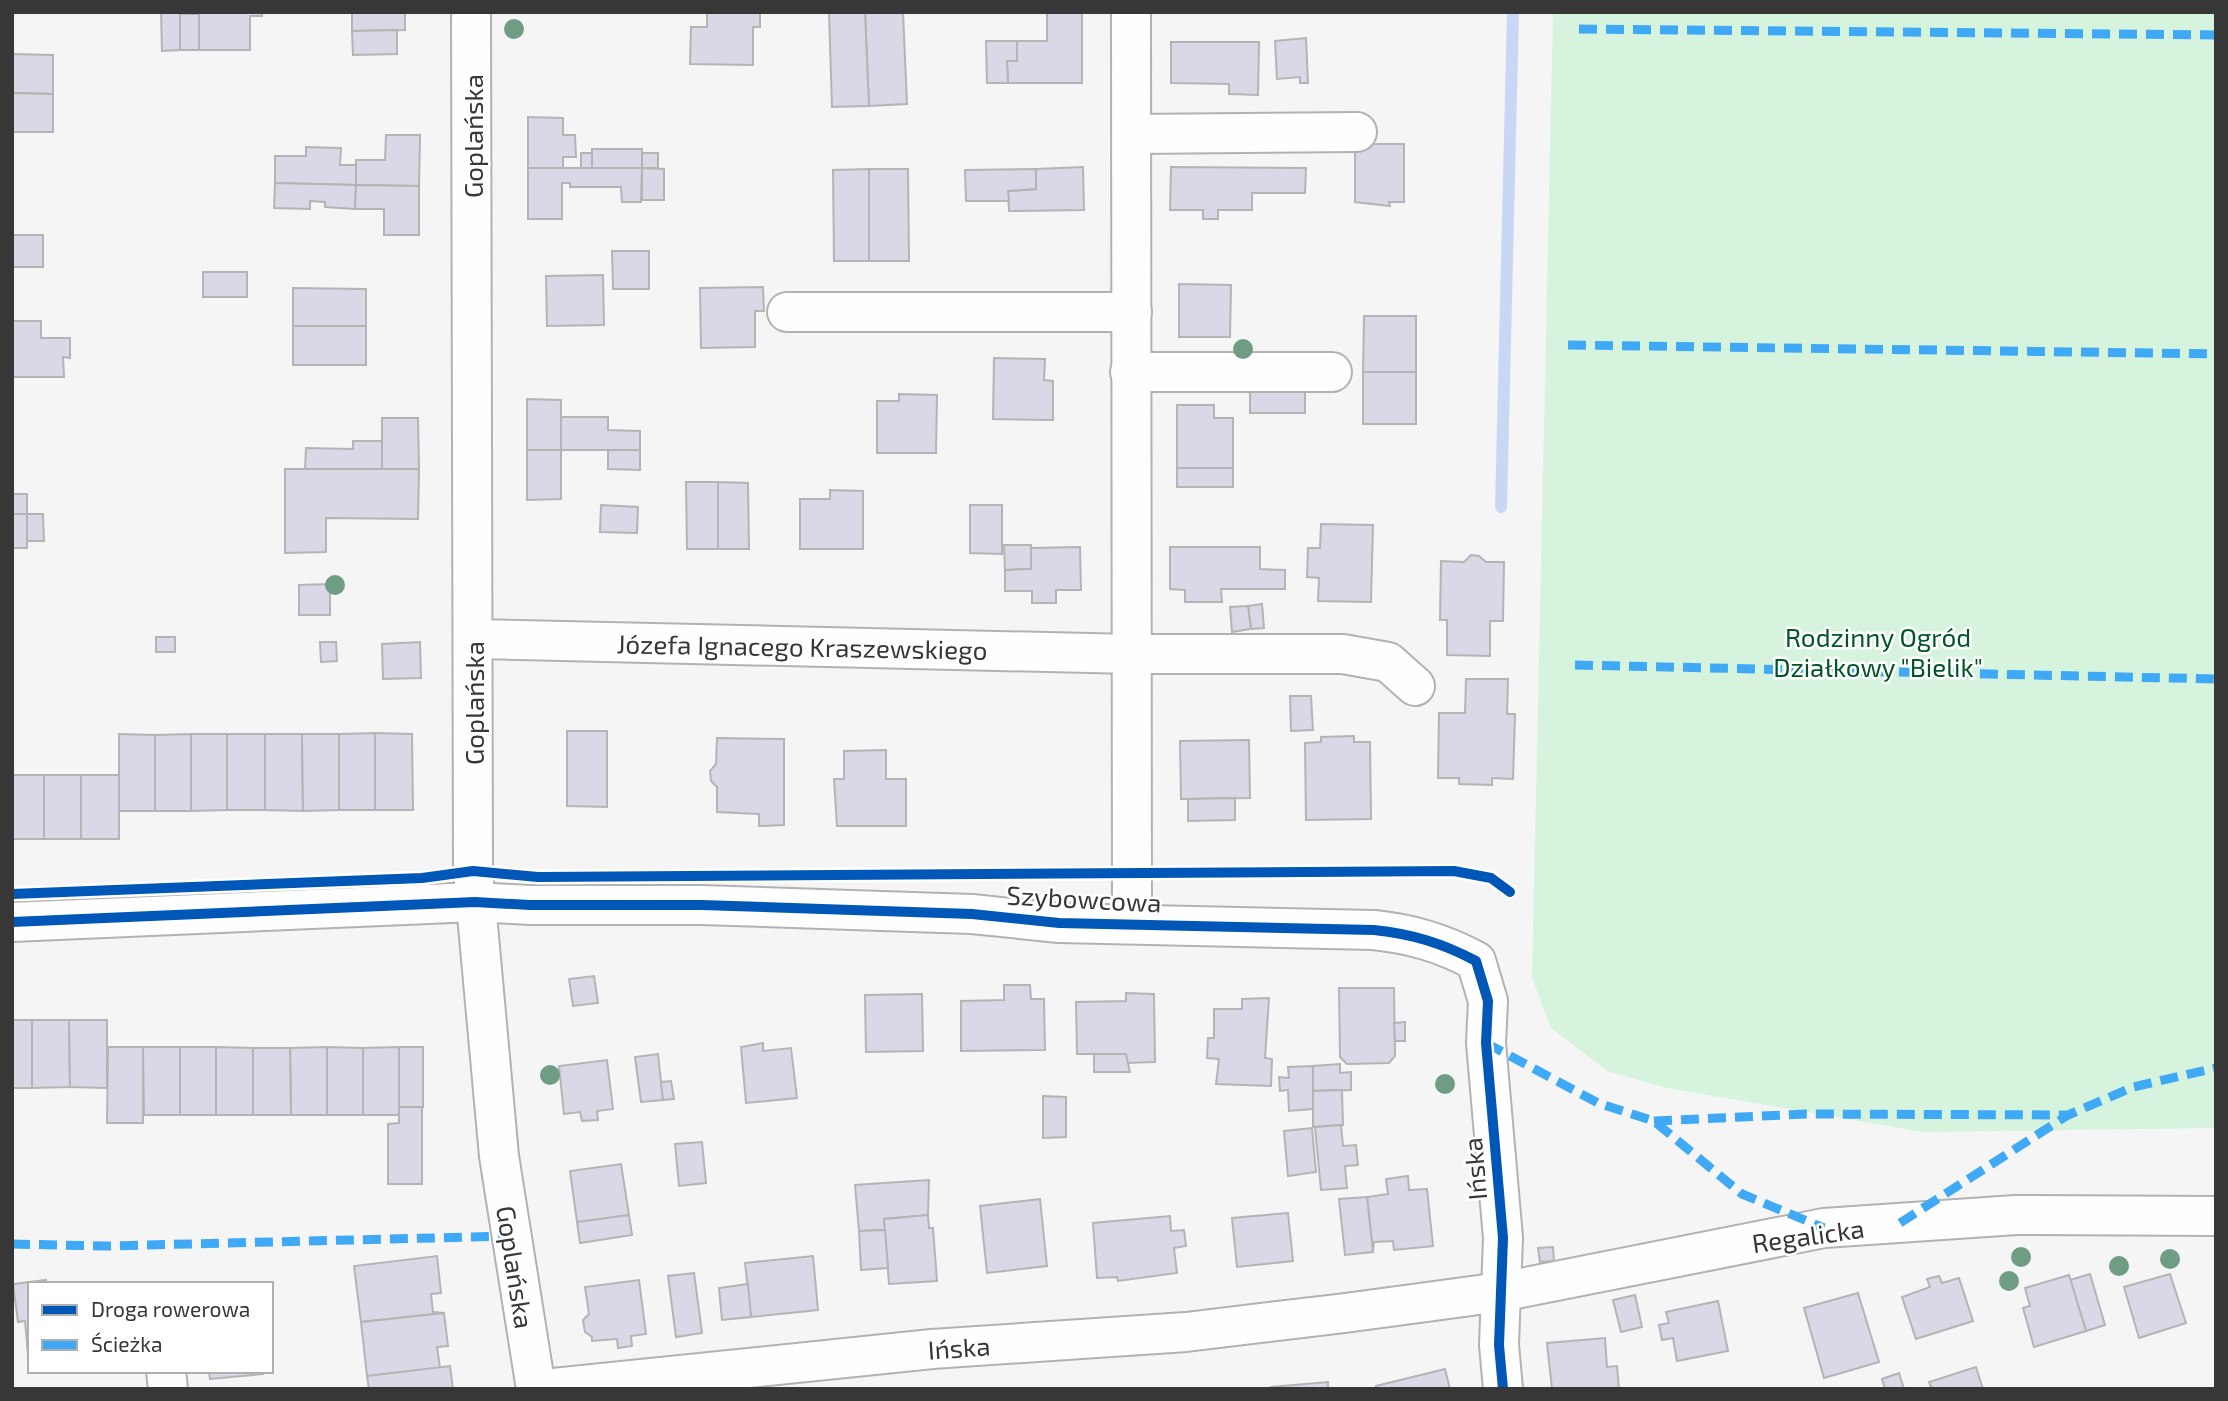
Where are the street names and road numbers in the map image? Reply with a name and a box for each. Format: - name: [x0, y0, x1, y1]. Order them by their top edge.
- street label: Goplańska: [457, 74, 488, 198]
- street label: Józefa Ignacego Kraszewskiego: [616, 627, 988, 665]
- street label: Goplańska: [458, 641, 489, 765]
- street label: Szybowcowa: [1006, 878, 1162, 918]
- street label: Ińska: [1456, 1136, 1492, 1202]
- street label: Goplańska: [491, 1203, 541, 1331]
- street label: Regalicka: [1750, 1212, 1866, 1258]
- street label: Ińska: [927, 1329, 991, 1365]

